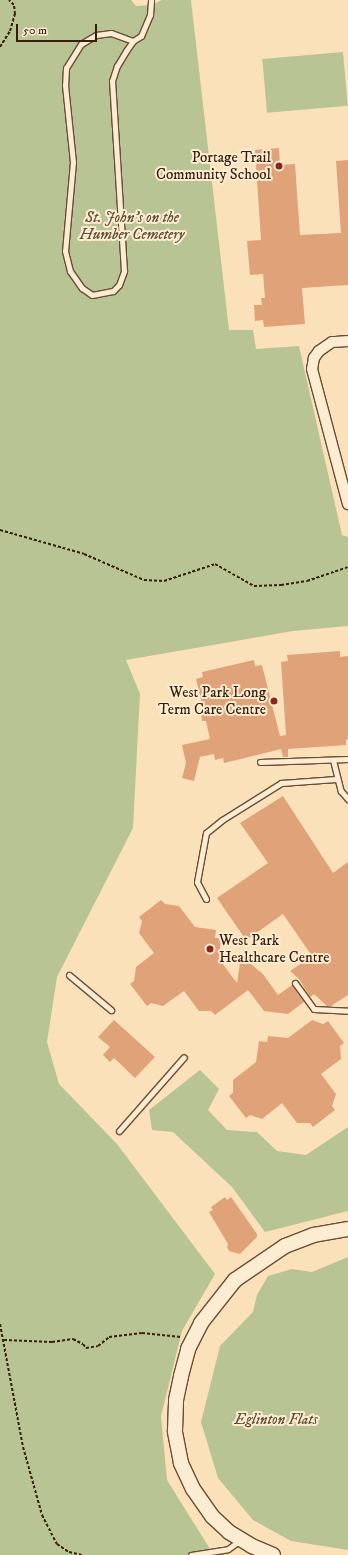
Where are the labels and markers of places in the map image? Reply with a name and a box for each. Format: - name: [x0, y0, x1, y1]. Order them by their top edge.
- place label: Portage Trail Community School: [156, 148, 271, 183]
- marker: Portage Trail Community School: [274, 161, 284, 171]
- place label: West Park Long Term Care Centre: [158, 683, 266, 718]
- marker: West Park Long Term Care Centre: [269, 696, 279, 706]
- place label: West Park Healthcare Centre: [219, 931, 329, 966]
- marker: West Park Healthcare Centre: [204, 943, 216, 955]

